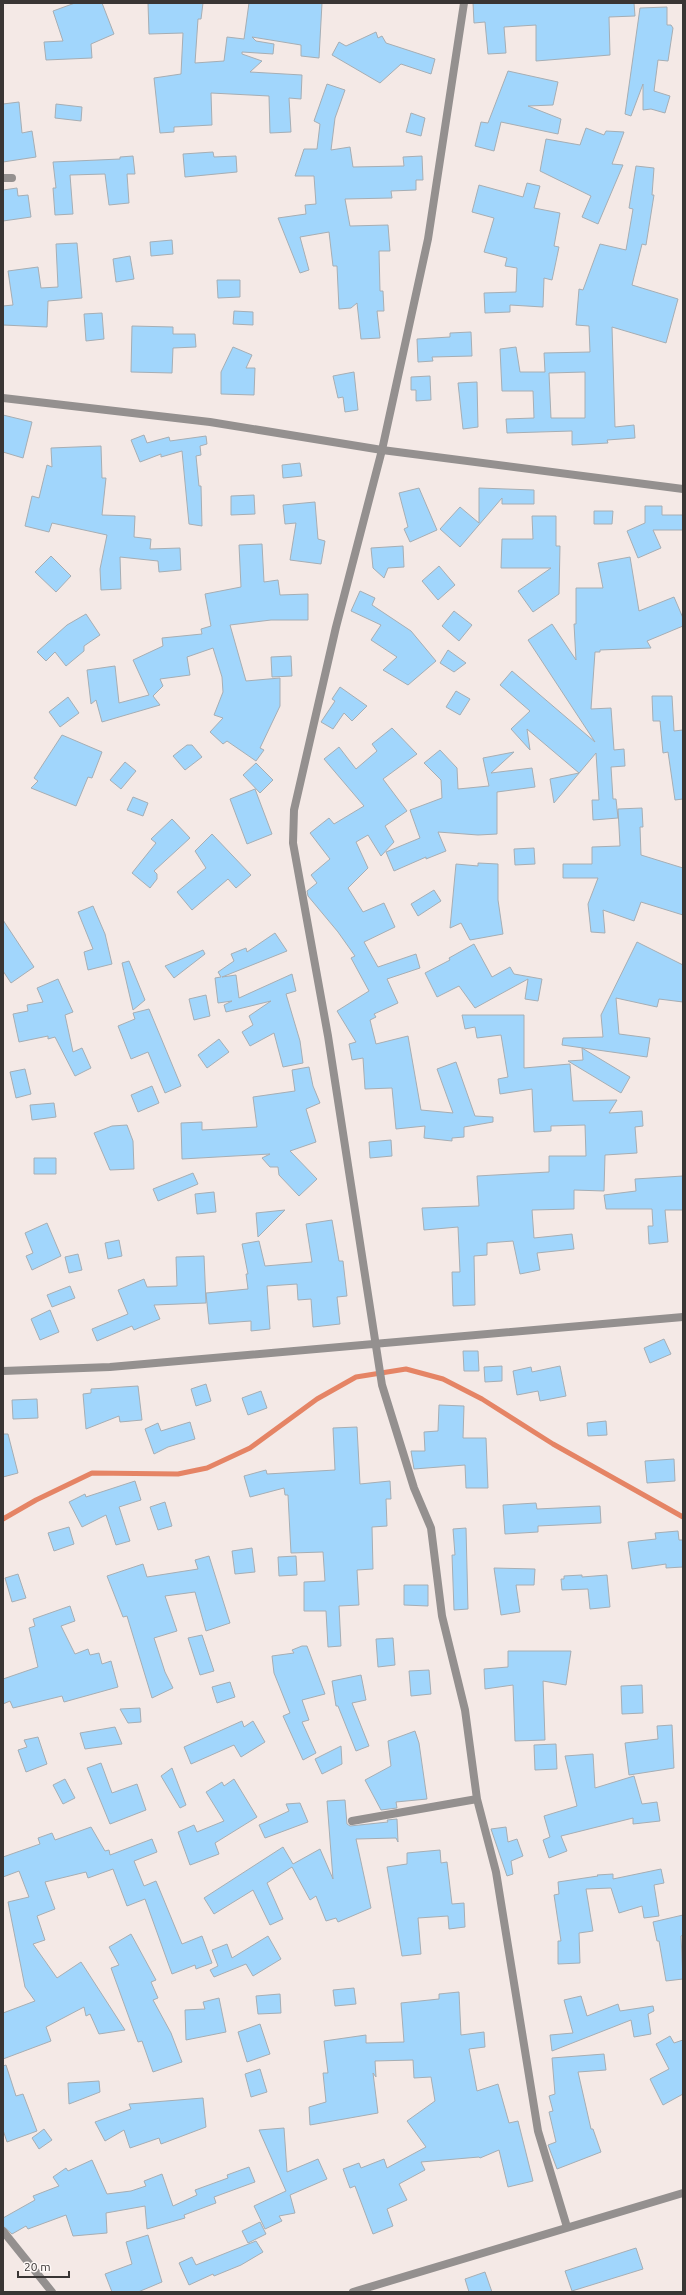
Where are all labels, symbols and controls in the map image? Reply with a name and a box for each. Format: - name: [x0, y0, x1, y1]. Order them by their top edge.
- scale bar: [18, 2253, 69, 2279]
- text: 20 m: [24, 2260, 51, 2273]

